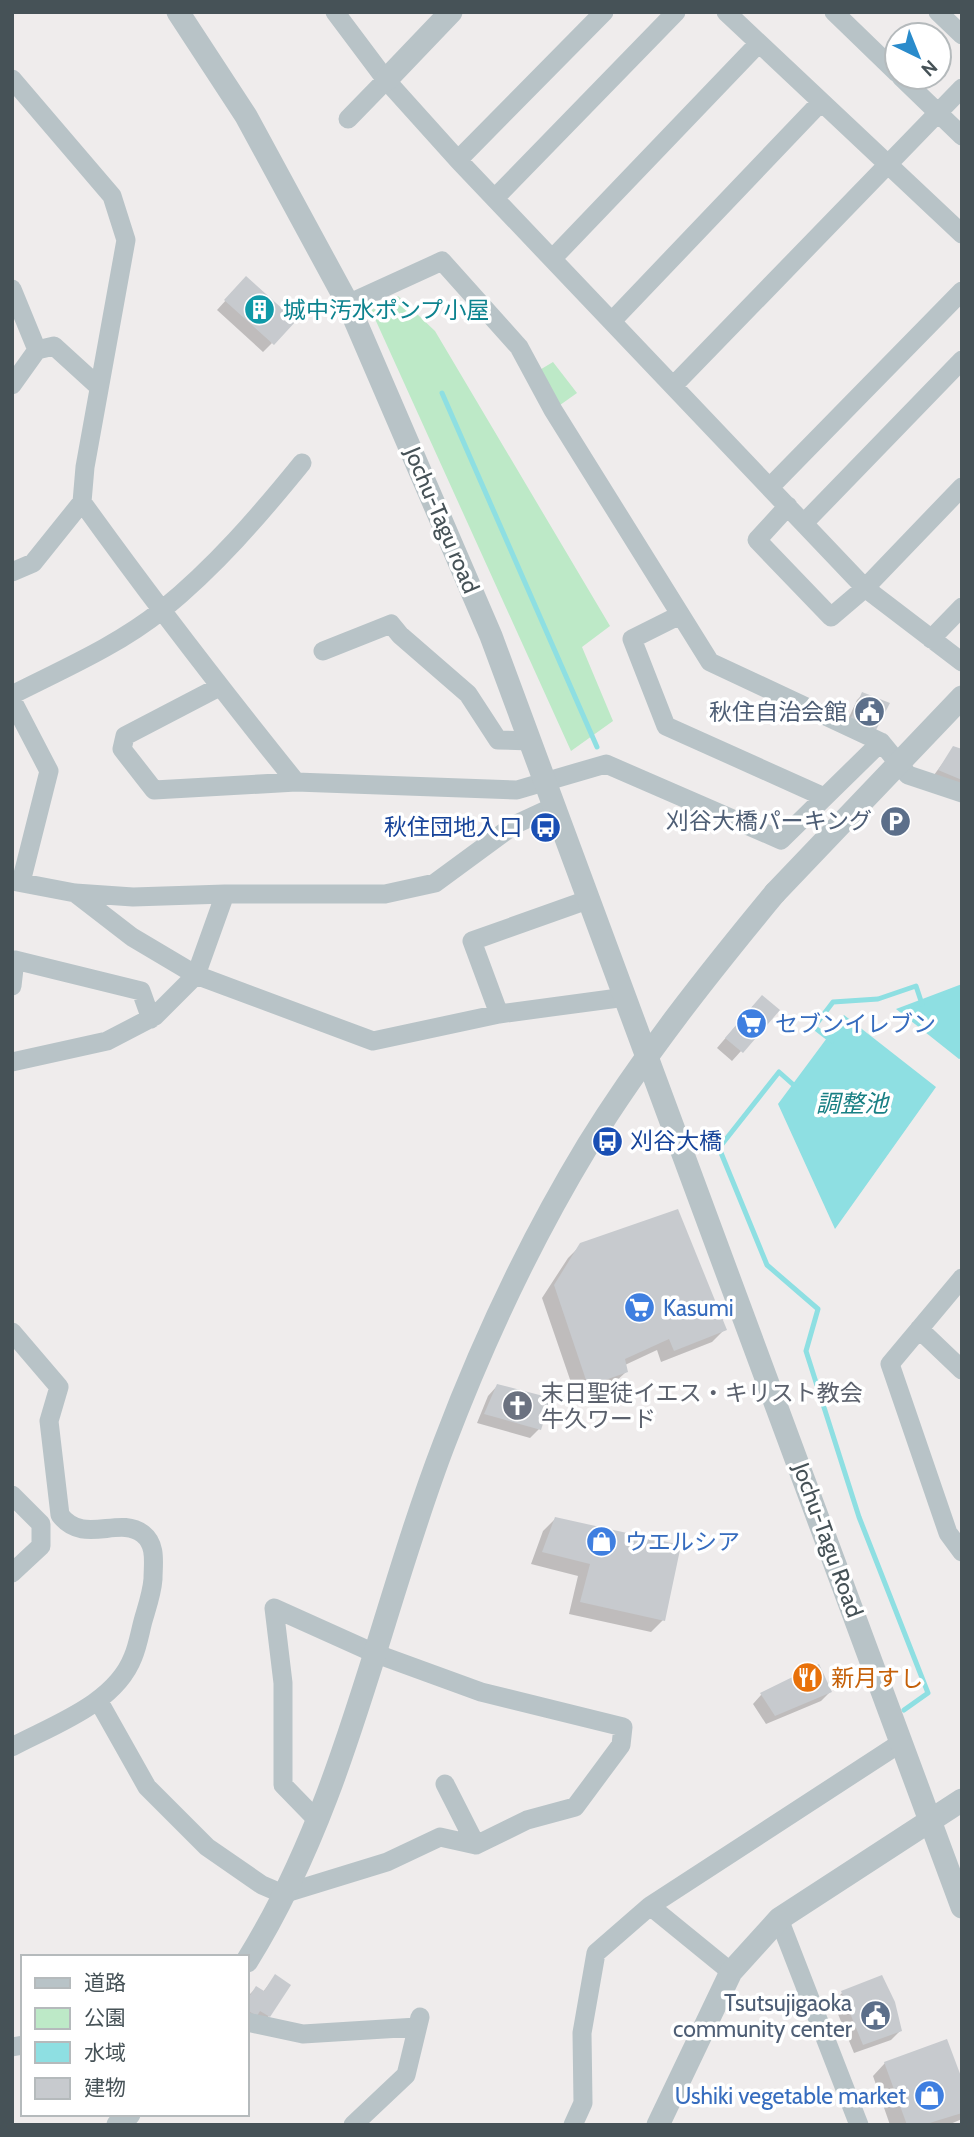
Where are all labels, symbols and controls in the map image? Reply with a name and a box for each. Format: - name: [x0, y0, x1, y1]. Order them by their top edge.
- north arrow: [883, 21, 953, 91]
- text: N: [916, 55, 942, 81]
- building icon: 城中汚水ポンプ小屋: [243, 293, 277, 327]
- place label: 城中汚水ポンプ小屋: [283, 296, 489, 324]
- street label: Jochu-Tagu road: [398, 442, 485, 597]
- public building icon: 秋住自治会館: [853, 695, 887, 729]
- place label: 秋住自治会館: [709, 698, 847, 726]
- parking icon: 刈谷大橋パーキング: [878, 804, 912, 838]
- place label: 刈谷大橋パーキング: [666, 807, 872, 835]
- bus stop icon: 秋住団地入口: [528, 810, 562, 844]
- place label: 秋住団地入口: [384, 813, 522, 841]
- supermarket icon: セブンイレブン: [735, 1007, 769, 1041]
- place label: セブンイレブン: [775, 1010, 936, 1038]
- water label: 調整池: [816, 1089, 890, 1118]
- bus stop icon: 刈谷大橋: [590, 1124, 624, 1158]
- place label: 刈谷大橋: [630, 1127, 722, 1155]
- supermarket icon: Kasumi: [623, 1291, 657, 1325]
- place label: Kasumi: [663, 1294, 734, 1322]
- place label: 末日聖徒イエス・キリスト教会 牛久ワード: [541, 1379, 863, 1433]
- church icon: 末日聖徒イエス・キリスト教会 牛久ワード: [501, 1389, 535, 1423]
- street label: Jochu-Tagu Road: [787, 1458, 869, 1621]
- shop icon: ウエルシア: [585, 1525, 619, 1559]
- place label: ウエルシア: [625, 1528, 740, 1556]
- restaurant icon: 新月すし: [791, 1661, 825, 1695]
- place label: 新月すし: [831, 1664, 923, 1692]
- legend: [21, 1955, 248, 2116]
- text: 道路: [84, 1970, 126, 1995]
- place label: Tsutsujigaoka community center: [673, 1989, 853, 2043]
- public building icon: Tsutsujigaoka community center: [858, 1999, 892, 2033]
- text: 公園: [84, 2005, 126, 2030]
- text: 水域: [84, 2040, 126, 2065]
- text: 建物: [84, 2075, 126, 2100]
- shop icon: Ushiki vegetable market: [912, 2079, 946, 2113]
- place label: Ushiki vegetable market: [675, 2082, 906, 2110]

